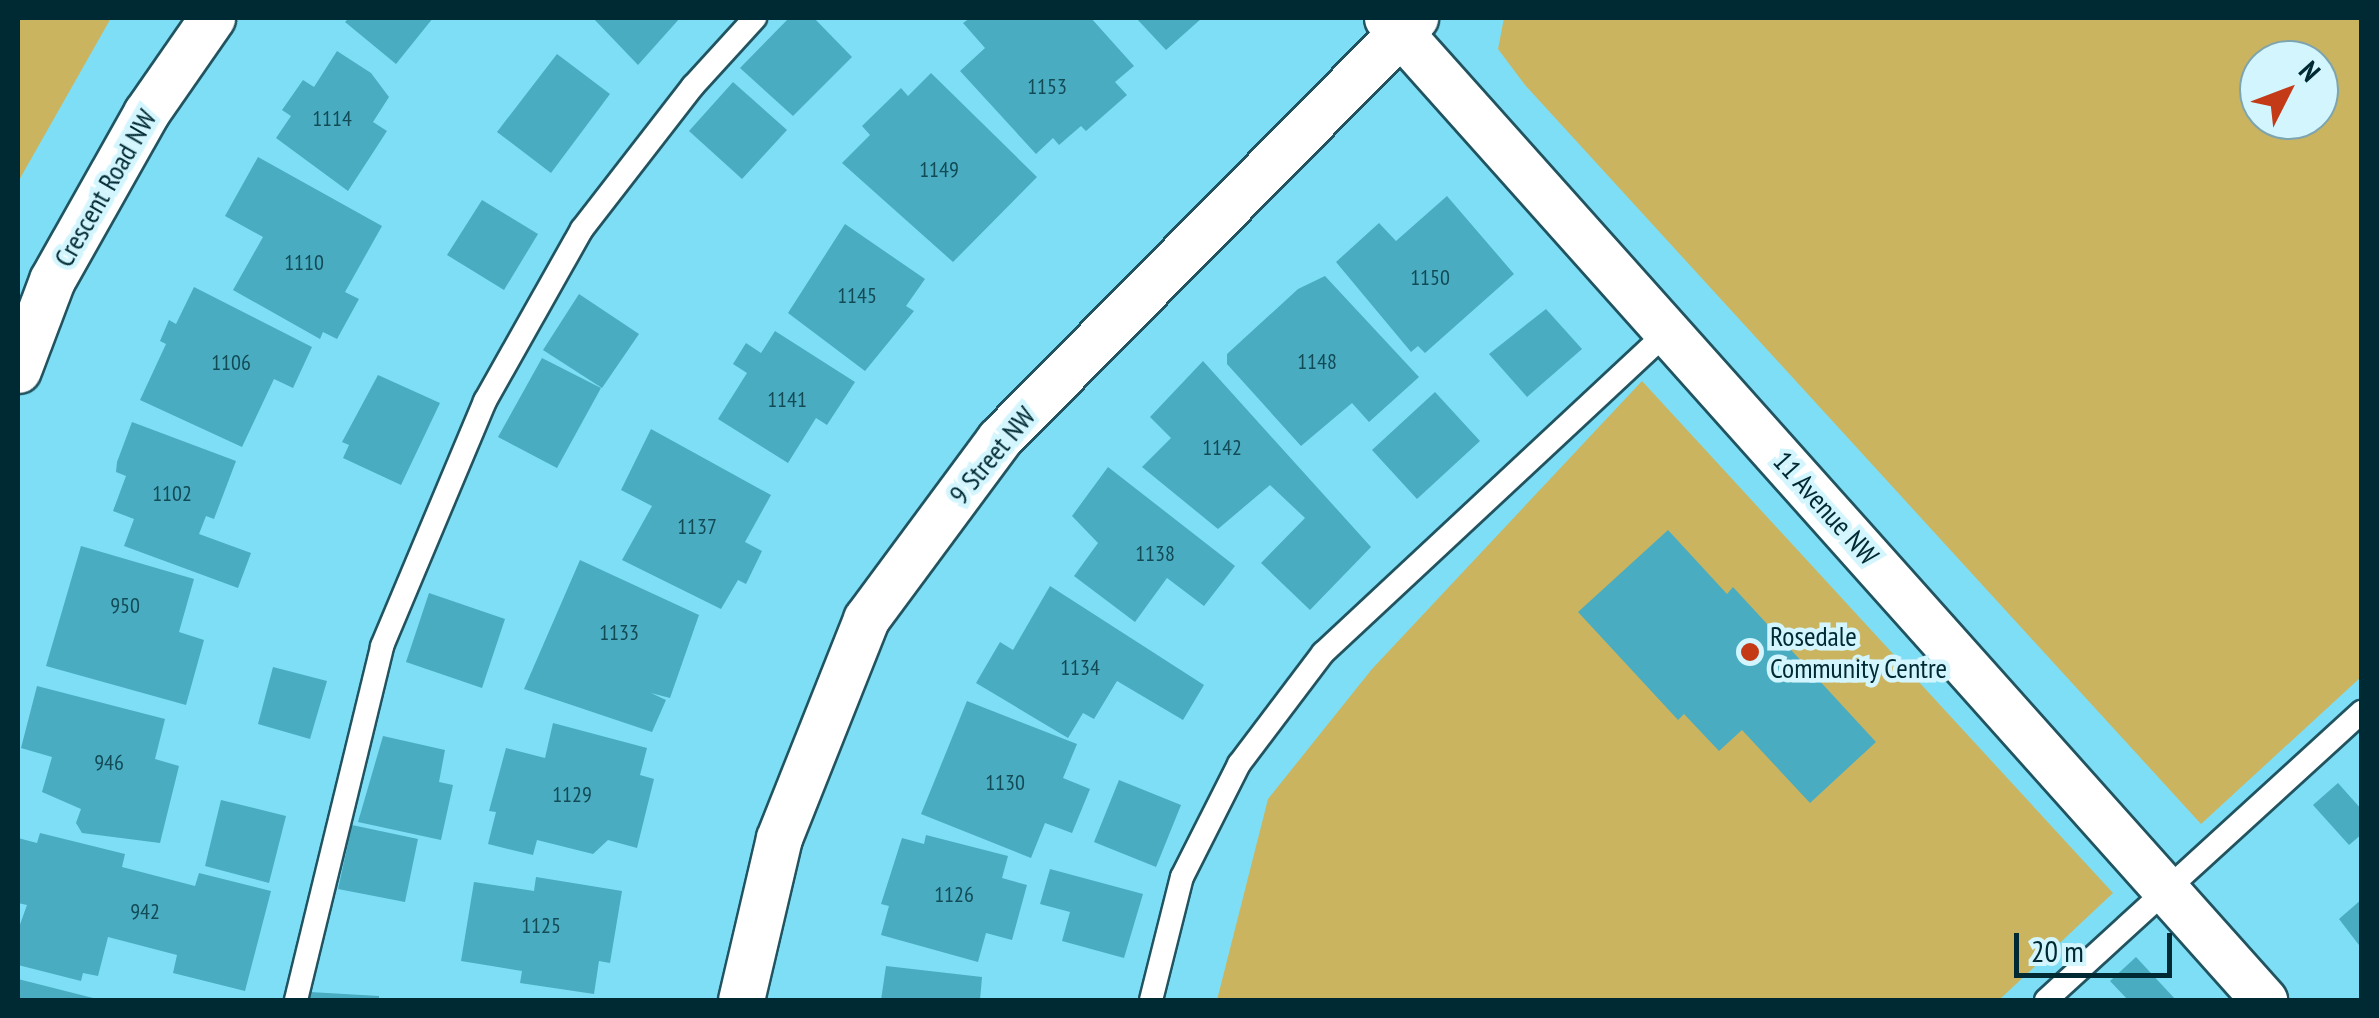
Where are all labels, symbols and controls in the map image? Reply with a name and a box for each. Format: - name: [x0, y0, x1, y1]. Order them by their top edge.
- north arrow: [2239, 40, 2339, 140]
- text: N: [2291, 53, 2329, 89]
- house number: 1153: [1027, 74, 1067, 100]
- street label: Crescent Road NW: [47, 104, 163, 272]
- house number: 1114: [312, 106, 352, 132]
- house number: 1149: [919, 157, 959, 183]
- house number: 1110: [284, 250, 324, 276]
- house number: 1150: [1410, 265, 1450, 291]
- house number: 1145: [837, 283, 877, 309]
- house number: 1148: [1297, 349, 1337, 375]
- house number: 1106: [211, 350, 251, 376]
- house number: 1141: [767, 387, 807, 413]
- street label: 9 Street NW: [942, 400, 1042, 510]
- house number: 1142: [1202, 435, 1242, 461]
- street label: 11 Avenue NW: [1766, 444, 1886, 572]
- house number: 1102: [152, 481, 192, 507]
- house number: 1137: [677, 514, 717, 540]
- house number: 1138: [1135, 541, 1175, 567]
- house number: 950: [110, 593, 140, 619]
- place label: Rosedale Community Centre: [1770, 619, 1948, 685]
- house number: 1133: [599, 620, 639, 646]
- marker: Rosedale Community Centre: [1739, 641, 1761, 663]
- house number: 1134: [1060, 655, 1100, 681]
- house number: 946: [94, 750, 124, 776]
- house number: 1130: [985, 770, 1025, 796]
- house number: 1129: [552, 782, 592, 808]
- house number: 1126: [934, 882, 974, 908]
- house number: 942: [130, 899, 160, 925]
- house number: 1125: [521, 913, 561, 939]
- scale bar: [2019, 913, 2176, 975]
- text: 20 m: [2031, 931, 2084, 970]

